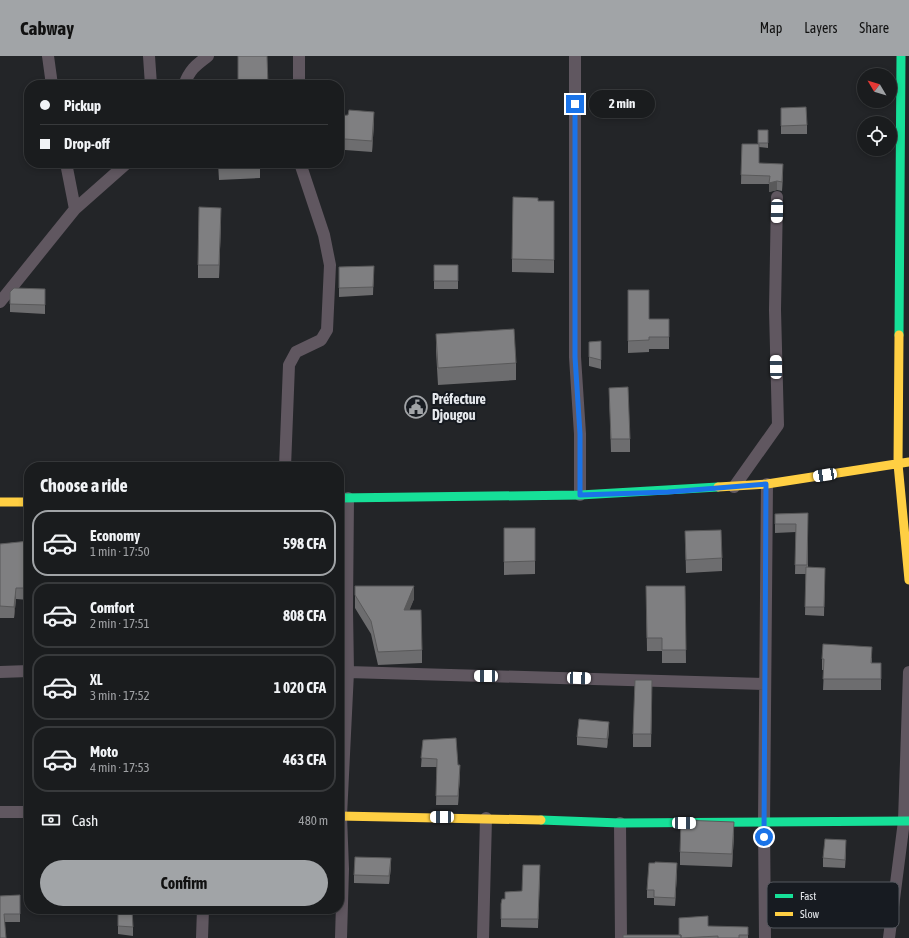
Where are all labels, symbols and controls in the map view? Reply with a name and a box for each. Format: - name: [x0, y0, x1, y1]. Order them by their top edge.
- text: Cabway: [20, 17, 74, 39]
- text: Map: [760, 20, 782, 36]
- text: Layers: [804, 20, 837, 36]
- text: Share: [859, 20, 889, 36]
- north arrow: [857, 68, 897, 108]
- map controls: [857, 68, 897, 156]
- callout: 2 min: [589, 90, 655, 118]
- route end: [566, 95, 584, 113]
- text: 2 min: [609, 96, 635, 111]
- text: Pickup: [64, 97, 101, 114]
- button: locate: [857, 116, 897, 156]
- text: Drop-off: [64, 135, 110, 152]
- car: [771, 199, 783, 223]
- car: [770, 355, 782, 379]
- place label: Préfecture Djougou: [432, 391, 486, 423]
- public building icon: Préfecture Djougou: [403, 394, 429, 420]
- car: [812, 467, 838, 483]
- text: Choose a ride: [40, 475, 128, 496]
- icon: car: [42, 525, 78, 561]
- text: Economy: [90, 527, 140, 544]
- text: 598 CFA: [283, 535, 326, 552]
- text: 1 min · 17:50: [90, 544, 150, 559]
- icon: car: [42, 597, 78, 633]
- text: Comfort: [90, 599, 134, 616]
- text: 808 CFA: [283, 607, 326, 624]
- text: 2 min · 17:51: [90, 616, 150, 631]
- icon: car: [42, 669, 78, 705]
- car: [474, 670, 498, 682]
- text: XL: [90, 671, 103, 688]
- car: [567, 672, 591, 684]
- text: 1 020 CFA: [274, 679, 326, 696]
- text: 3 min · 17:52: [90, 688, 150, 703]
- icon: car: [42, 741, 78, 777]
- text: Moto: [90, 743, 118, 760]
- text: 463 CFA: [283, 751, 326, 768]
- text: 4 min · 17:53: [90, 760, 150, 775]
- icon: cash: [40, 809, 62, 831]
- car: [430, 811, 454, 823]
- text: Cash: [72, 812, 98, 829]
- text: 480 m: [299, 813, 328, 828]
- car: [672, 817, 696, 829]
- route start: [755, 828, 773, 846]
- button: Confirm: [40, 860, 328, 906]
- legend: [767, 882, 899, 928]
- text: Fast: [800, 890, 816, 902]
- text: Slow: [800, 908, 819, 920]

